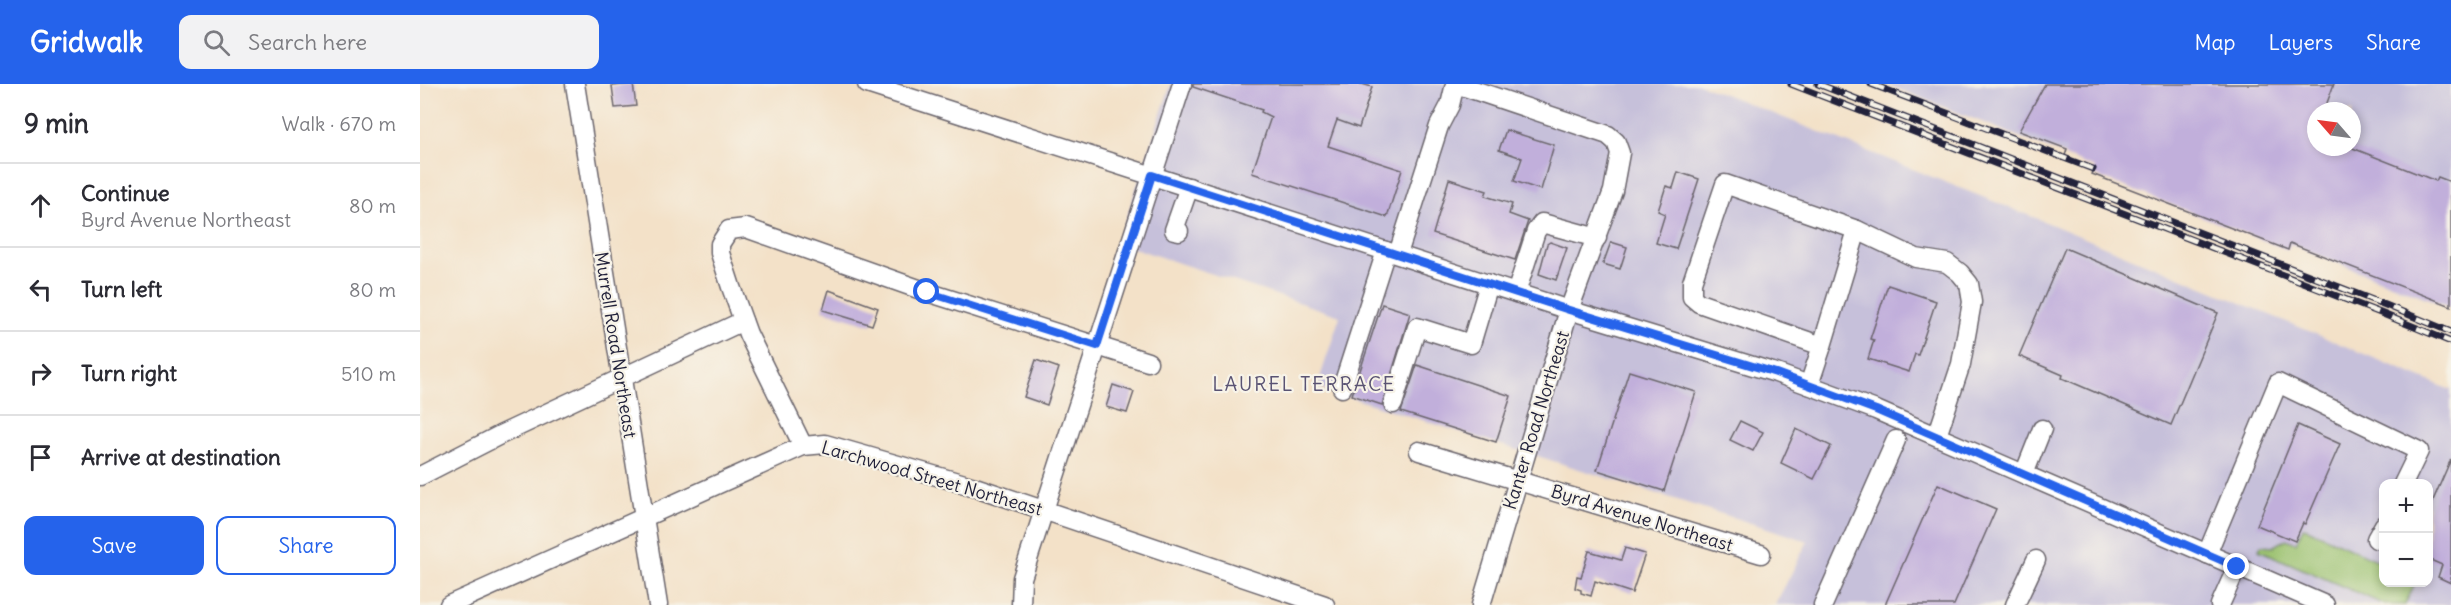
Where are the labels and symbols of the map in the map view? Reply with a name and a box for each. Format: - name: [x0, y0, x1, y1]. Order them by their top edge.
- north arrow: [2307, 102, 2361, 156]
- street label: Murrell Road Northeast: [590, 250, 642, 440]
- route start: [913, 278, 939, 304]
- street label: Kanter Road Northeast: [1498, 328, 1574, 512]
- district label: LAUREL TERRACE: [1212, 371, 1396, 396]
- street label: Larchwood Street Northeast: [819, 435, 1045, 521]
- street label: Byrd Avenue Northeast: [1548, 479, 1736, 557]
- route end: [2223, 553, 2249, 579]

